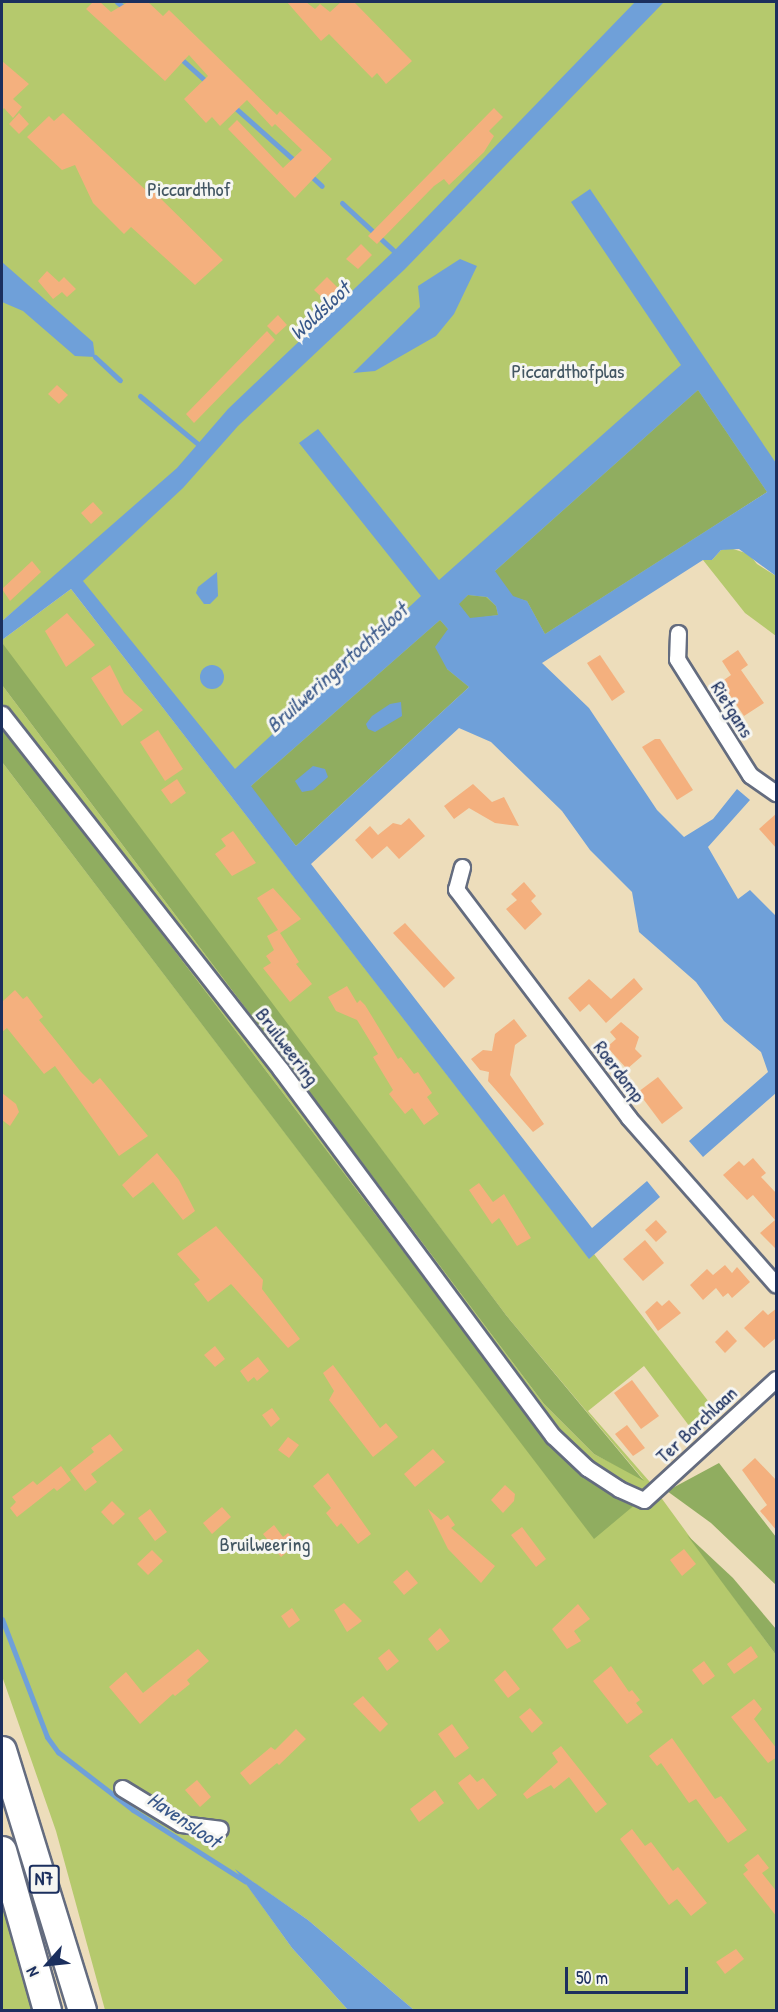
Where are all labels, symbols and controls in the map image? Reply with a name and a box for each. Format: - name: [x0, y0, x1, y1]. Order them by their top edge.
- park label: Piccardthof: [147, 176, 231, 200]
- water label: Woldsloot: [285, 277, 355, 345]
- park label: Piccardthofplas: [512, 358, 624, 382]
- water label: Bruilweringertochtsloot: [261, 598, 413, 738]
- street label: Rietgans: [706, 676, 760, 742]
- street label: Bruilweering: [251, 1002, 325, 1090]
- street label: Roerdomp: [589, 1035, 651, 1107]
- street label: Ter Borchlaan: [651, 1381, 741, 1467]
- park label: Bruilweering: [220, 1531, 310, 1555]
- water label: Havensloot: [143, 1787, 225, 1853]
- road number: N7: [28, 1864, 60, 1894]
- north arrow: [18, 1934, 78, 1994]
- scale bar: [568, 1955, 691, 1993]
- text: N: [20, 1963, 44, 1981]
- text: 50 m: [576, 1965, 608, 1990]

